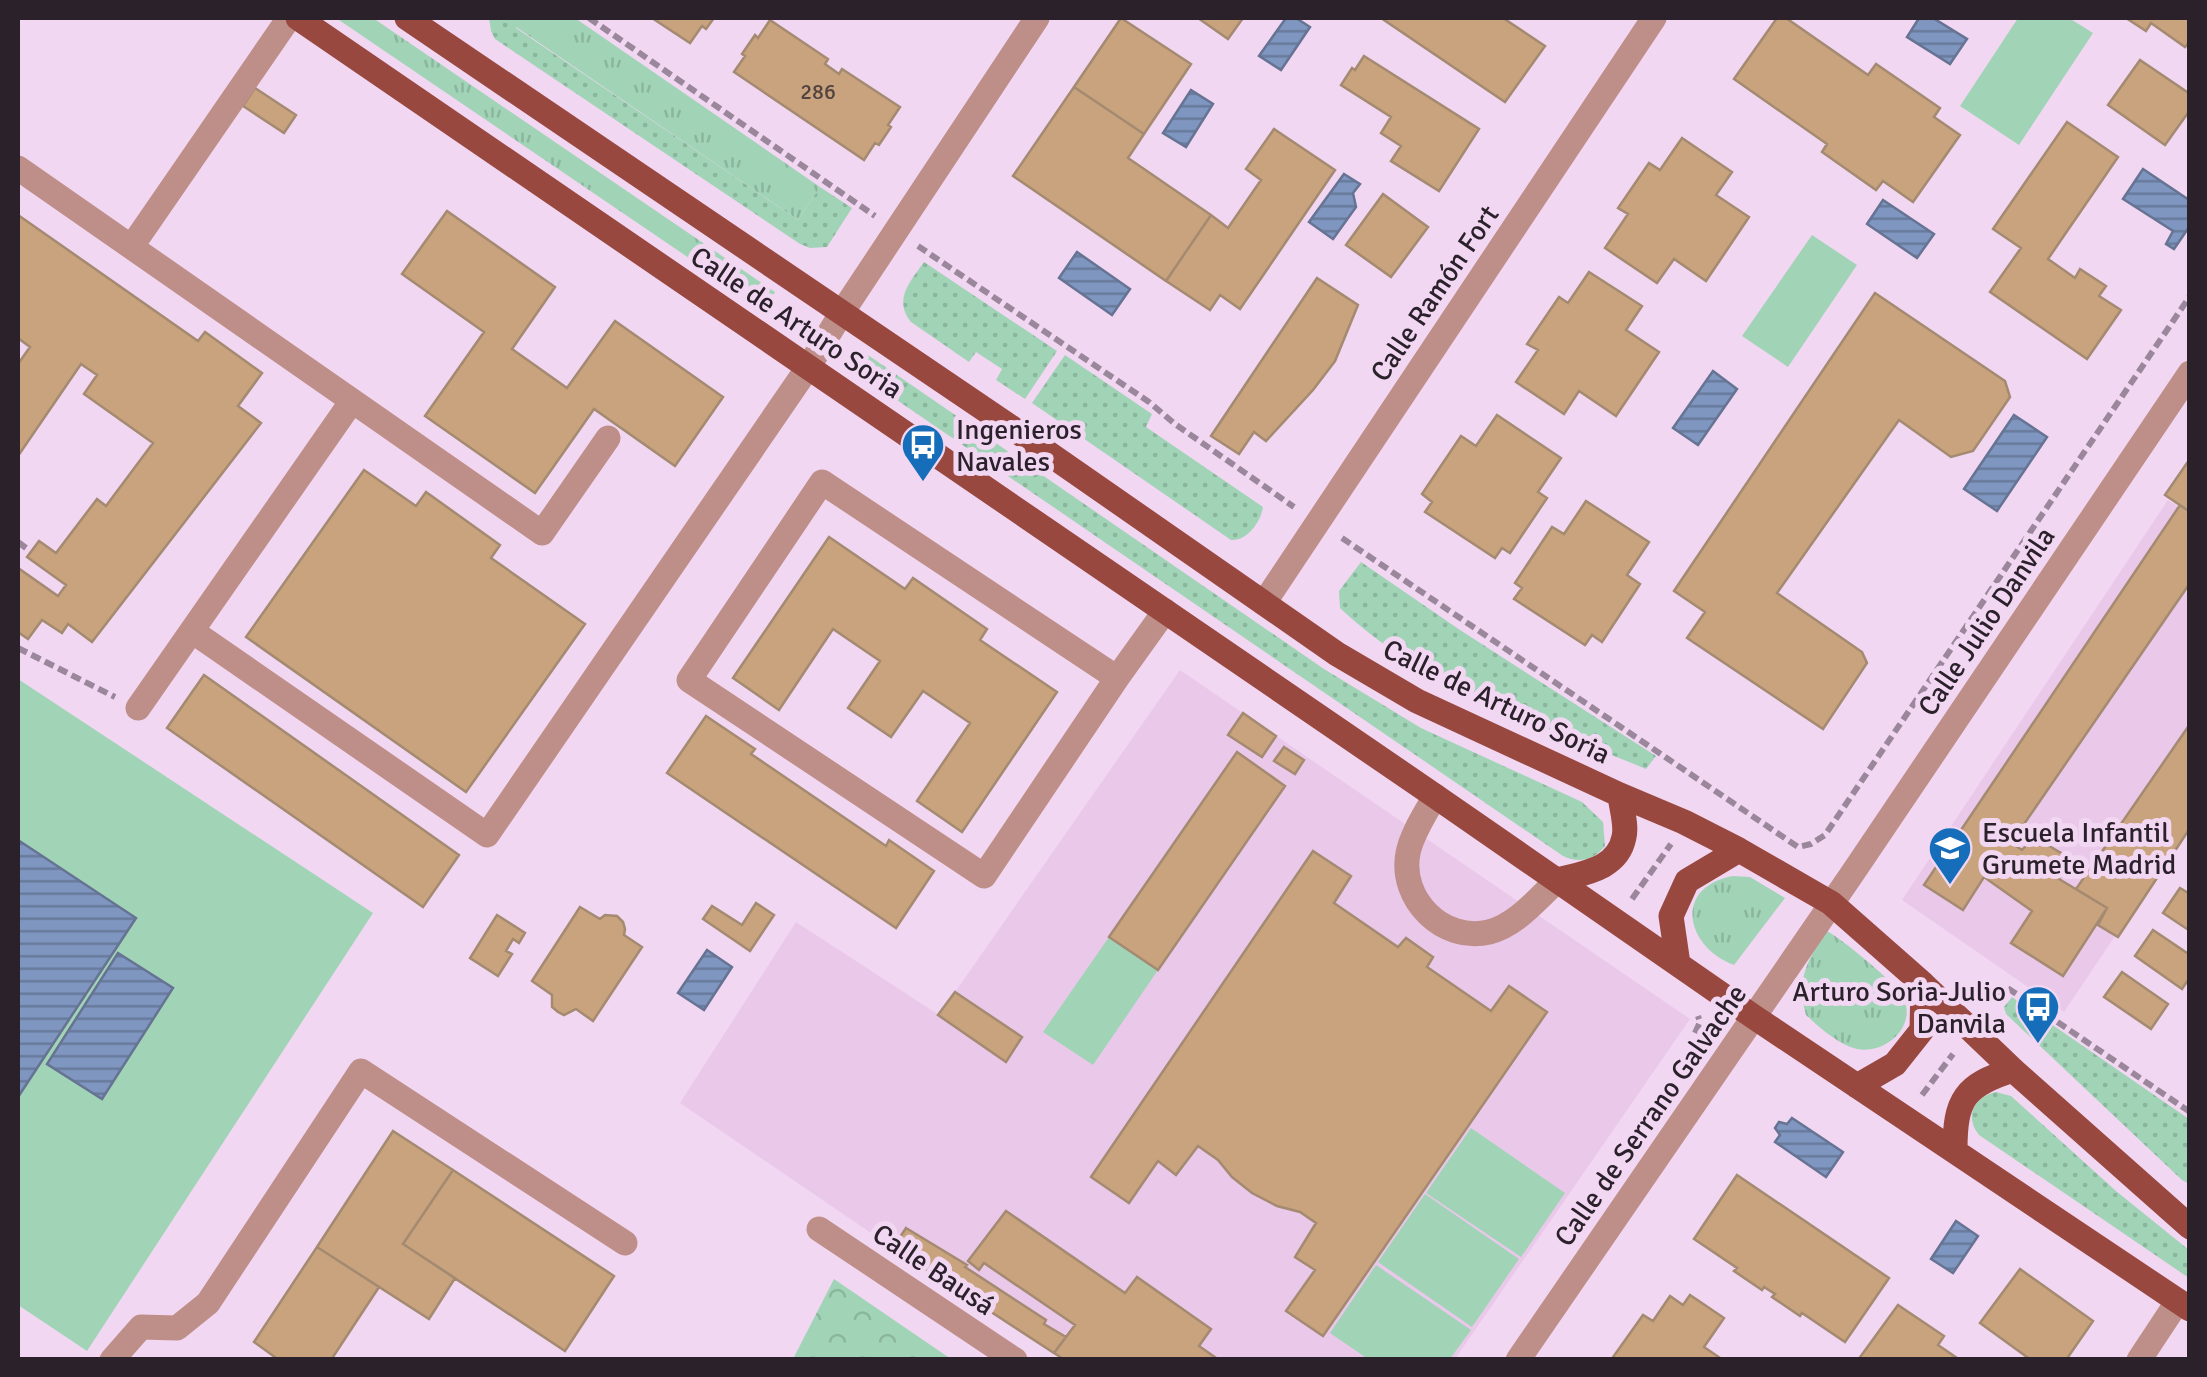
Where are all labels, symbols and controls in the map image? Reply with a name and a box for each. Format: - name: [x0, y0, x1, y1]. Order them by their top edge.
- house number: 286: [800, 78, 836, 105]
- street label: Calle Ramón Fort: [1363, 199, 1506, 388]
- street label: Calle de Arturo Soria: [684, 239, 909, 406]
- place label: Ingenieros Navales: [956, 413, 1082, 479]
- bus stop icon: Ingenieros Navales: [900, 422, 946, 483]
- street label: Calle Julio Danvila: [1911, 521, 2063, 723]
- street label: Calle de Arturo Soria: [1378, 632, 1616, 772]
- place label: Escuela Infantil Grumete Madrid: [1982, 816, 2176, 882]
- school or university icon: Escuela Infantil Grumete Madrid: [1927, 825, 1973, 886]
- place label: Arturo Soria-Julio Danvila: [1792, 975, 2006, 1041]
- street label: Calle de Serrano Galvache: [1548, 978, 1754, 1253]
- bus stop icon: Arturo Soria-Julio Danvila: [2015, 984, 2061, 1045]
- street label: Calle Bausá: [866, 1217, 1001, 1323]

